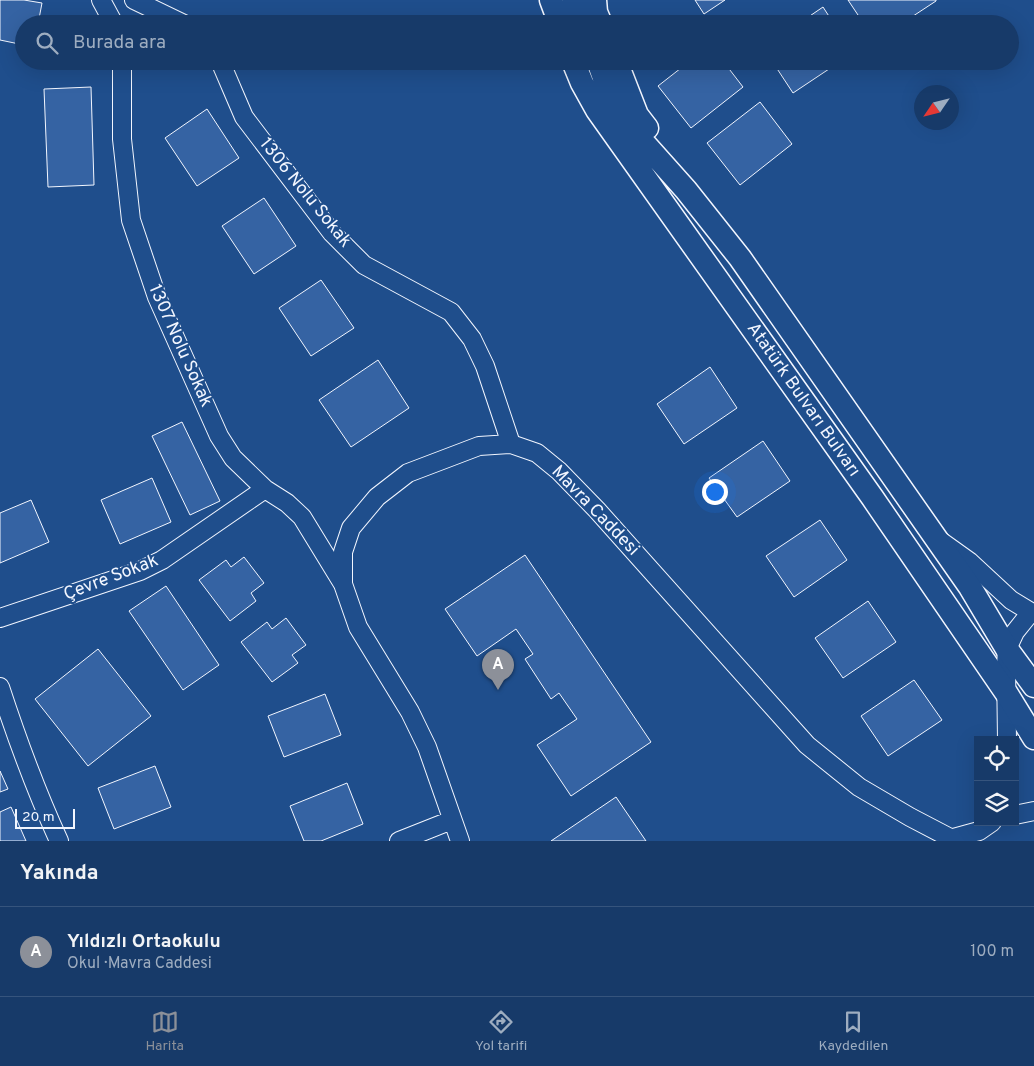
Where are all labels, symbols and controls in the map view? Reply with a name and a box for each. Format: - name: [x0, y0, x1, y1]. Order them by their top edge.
- search box: [15, 15, 1019, 70]
- icon: search: [33, 29, 61, 57]
- text: Burada ara: [73, 31, 166, 55]
- north arrow: [914, 85, 959, 130]
- street label: 1306 Nolu Sokak: [254, 134, 356, 252]
- street label: 1307 Nolu Sokak: [143, 281, 217, 411]
- street label: Atatürk Bulvarı Bulvarı: [741, 318, 865, 482]
- street label: Mavra Caddesi: [546, 461, 644, 561]
- your location: [702, 479, 728, 505]
- street label: Çevre Sokak: [60, 549, 162, 607]
- pin: A: [482, 649, 514, 690]
- map controls: [974, 736, 1019, 826]
- button: locate: [974, 736, 1019, 781]
- button: layers: [974, 781, 1019, 826]
- scale bar: [15, 806, 75, 829]
- text: 20 m: [22, 809, 55, 826]
- text: Yakında: [20, 860, 99, 887]
- text: Yıldızlı Ortaokulu: [67, 930, 221, 954]
- text: A: [30, 942, 42, 962]
- text: 100 m: [970, 942, 1014, 962]
- text: Okul · Mavra Caddesi: [67, 954, 212, 974]
- tab: Harita: [146, 1008, 184, 1055]
- tab: Yol tarifi: [475, 1008, 527, 1055]
- tab: Kaydedilen: [818, 1008, 888, 1055]

